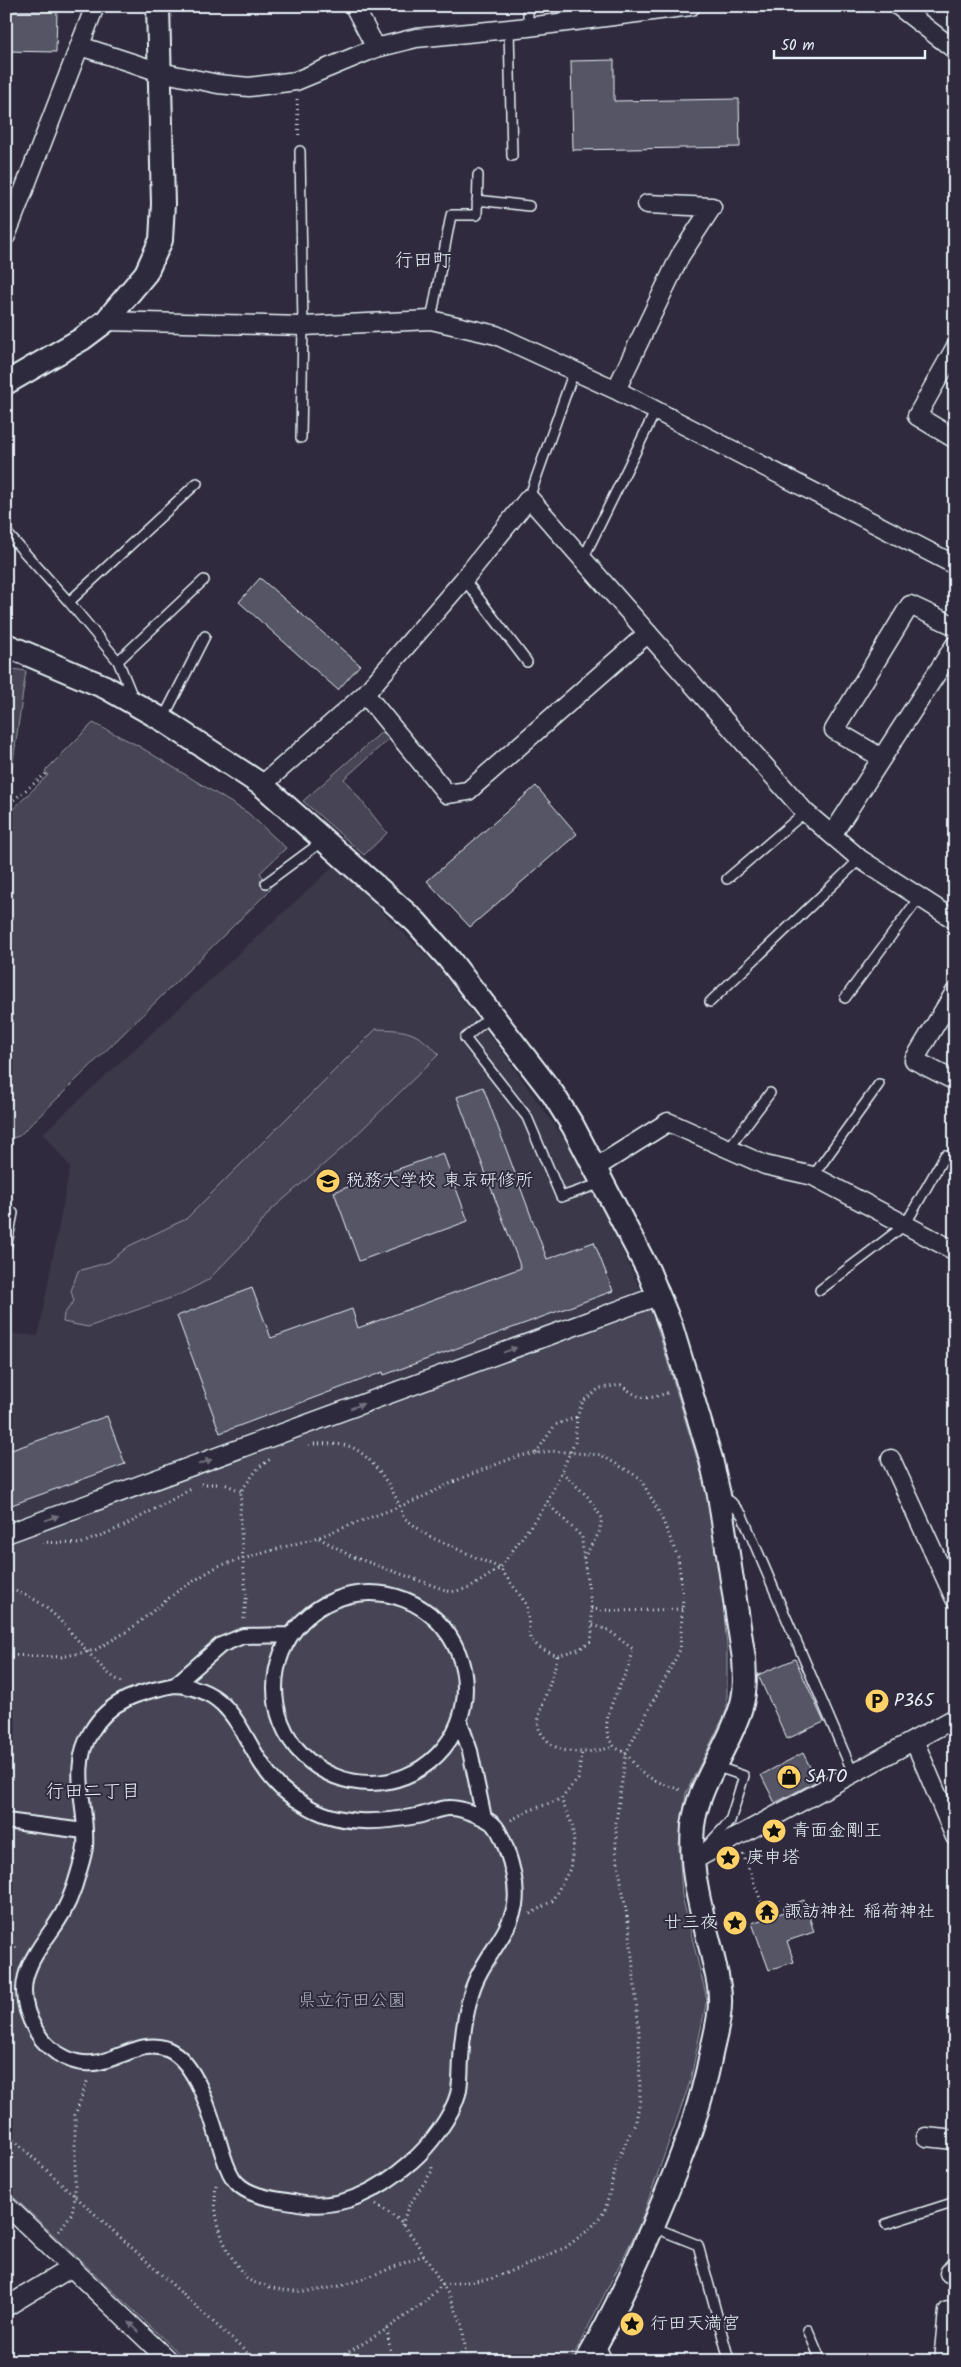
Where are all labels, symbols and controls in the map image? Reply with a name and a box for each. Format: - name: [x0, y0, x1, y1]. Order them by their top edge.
- scale bar: [774, 28, 925, 60]
- text: 50 m: [781, 34, 815, 58]
- district label: 行田町: [394, 246, 452, 276]
- place label: 税務大学校 東京研修所: [346, 1167, 533, 1196]
- school or university icon: 税務大学校 東京研修所: [315, 1168, 341, 1194]
- one-way arrow: [503, 1346, 518, 1354]
- one-way arrow: [350, 1402, 365, 1409]
- one-way arrow: [197, 1458, 212, 1465]
- one-way arrow: [45, 1514, 60, 1522]
- place label: P365: [894, 1687, 935, 1716]
- parking icon: P365: [864, 1688, 890, 1714]
- place label: SATO: [806, 1763, 847, 1792]
- shop icon: SATO: [776, 1764, 802, 1790]
- district label: 行田二丁目: [45, 1777, 141, 1807]
- place label: 青面金剛王: [792, 1817, 882, 1846]
- place icon: 青面金剛王: [761, 1818, 787, 1844]
- place label: 庚申塔: [746, 1844, 800, 1873]
- place icon: 庚申塔: [715, 1845, 741, 1871]
- place label: 諏訪神社 稲荷神社: [784, 1898, 935, 1927]
- temple icon: 諏訪神社 稲荷神社: [754, 1899, 780, 1925]
- place label: 廿三夜: [664, 1909, 718, 1938]
- place icon: 廿三夜: [722, 1910, 748, 1936]
- park label: 県立行田公園: [298, 1987, 406, 2016]
- place label: 行田天満宮: [650, 2310, 740, 2339]
- place icon: 行田天満宮: [619, 2311, 645, 2337]
- one-way arrow: [129, 2321, 141, 2333]

